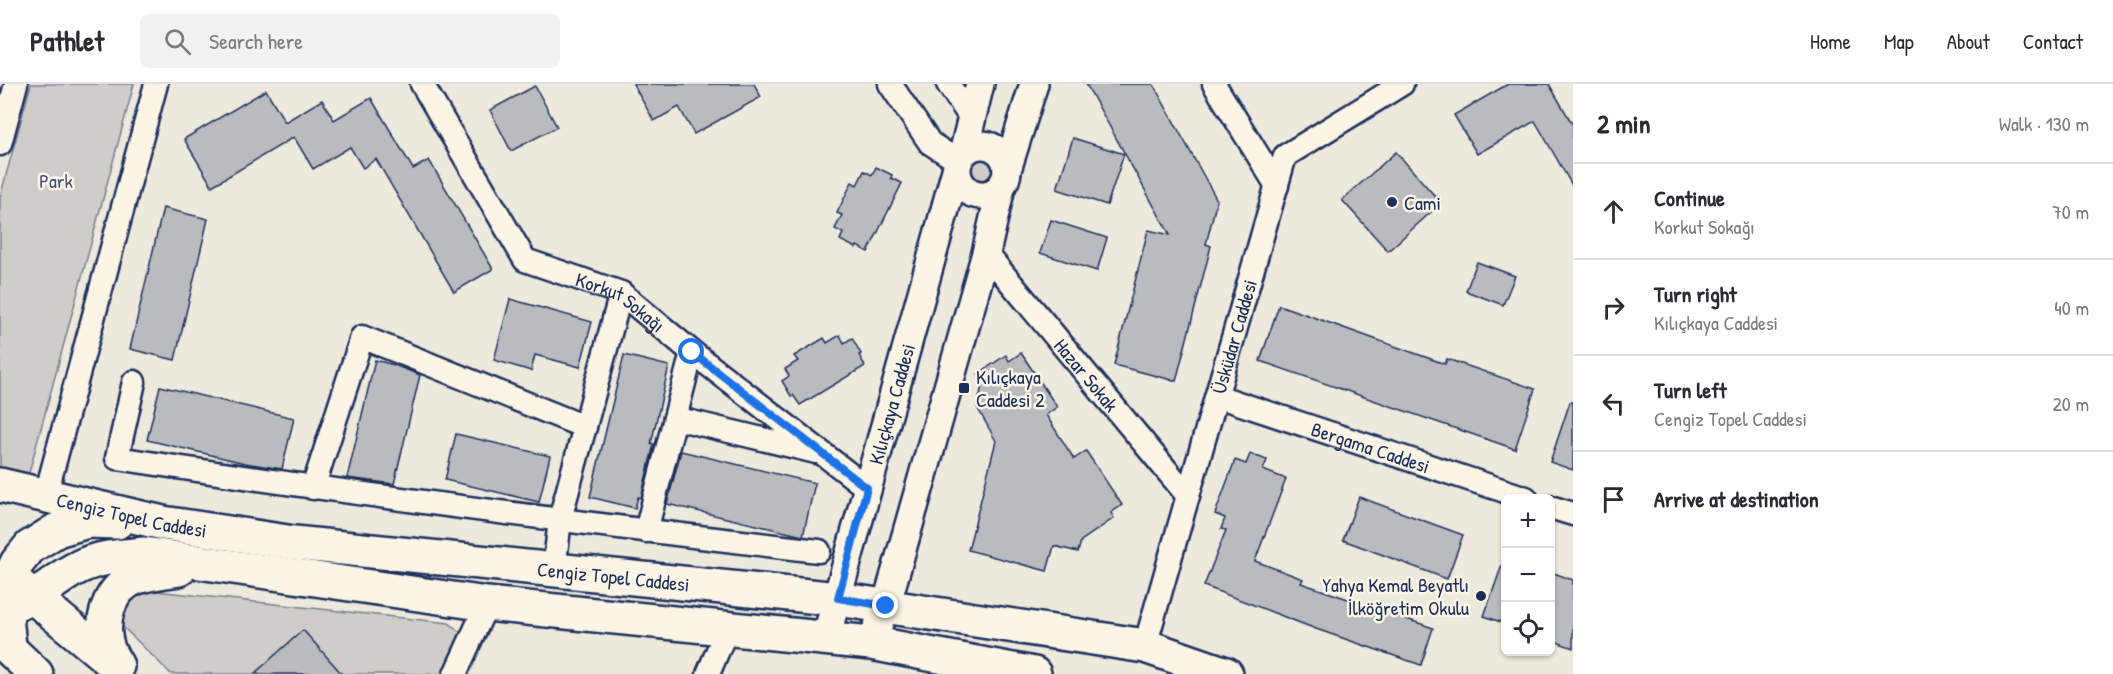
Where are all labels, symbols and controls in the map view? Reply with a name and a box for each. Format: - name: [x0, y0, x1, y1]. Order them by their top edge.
- search box: [140, 14, 560, 68]
- text: Pathlet: [30, 22, 104, 60]
- icon: search: [161, 25, 194, 58]
- text: Search here: [209, 26, 303, 56]
- text: Home: [1810, 27, 1851, 56]
- text: Map: [1884, 27, 1914, 56]
- text: About: [1947, 27, 1990, 56]
- text: Contact: [2023, 27, 2083, 56]
- text: 2 min: [1597, 106, 1650, 141]
- text: Walk · 130 m: [1999, 110, 2089, 137]
- park label: Park: [39, 167, 73, 194]
- text: Continue: [1654, 183, 1725, 213]
- place label: Cami: [1404, 189, 1441, 216]
- marker: Cami: [1385, 195, 1399, 209]
- icon: ahead: [1597, 195, 1630, 228]
- text: 70 m: [2052, 198, 2089, 225]
- text: Korkut Sokağı: [1654, 213, 1755, 240]
- street label: Korkut Sokağı: [572, 265, 671, 338]
- street label: Üsküdar Caddesi: [1204, 276, 1263, 397]
- text: Turn right: [1654, 279, 1737, 309]
- icon: right: [1597, 291, 1630, 324]
- text: 40 m: [2054, 294, 2089, 321]
- text: Kılıçkaya Caddesi: [1654, 309, 1778, 336]
- street label: Hazar Sokak: [1049, 332, 1125, 417]
- route start: [678, 338, 704, 364]
- street label: Kılıçkaya Caddesi: [861, 340, 921, 467]
- place label: Kılıçkaya Caddesi 2: [976, 363, 1045, 413]
- text: Turn left: [1654, 375, 1727, 405]
- marker: Kılıçkaya Caddesi 2: [957, 381, 971, 395]
- icon: left: [1597, 387, 1630, 420]
- text: 20 m: [2052, 390, 2089, 417]
- text: Cengiz Topel Caddesi: [1654, 405, 1807, 432]
- street label: Bergama Caddesi: [1308, 415, 1434, 479]
- icon: arrive: [1597, 483, 1630, 516]
- text: Arrive at destination: [1654, 484, 1819, 514]
- street label: Cengiz Topel Caddesi: [54, 485, 209, 543]
- map controls: [1501, 494, 1555, 656]
- button: +: [1501, 494, 1555, 548]
- button: −: [1501, 548, 1555, 602]
- street label: Cengiz Topel Caddesi: [536, 555, 691, 597]
- place label: Yahya Kemal Beyatlı İlköğretim Okulu: [1322, 571, 1469, 621]
- marker: Yahya Kemal Beyatlı İlköğretim Okulu: [1474, 589, 1488, 603]
- route end: [872, 592, 898, 618]
- button: locate: [1501, 602, 1555, 656]

